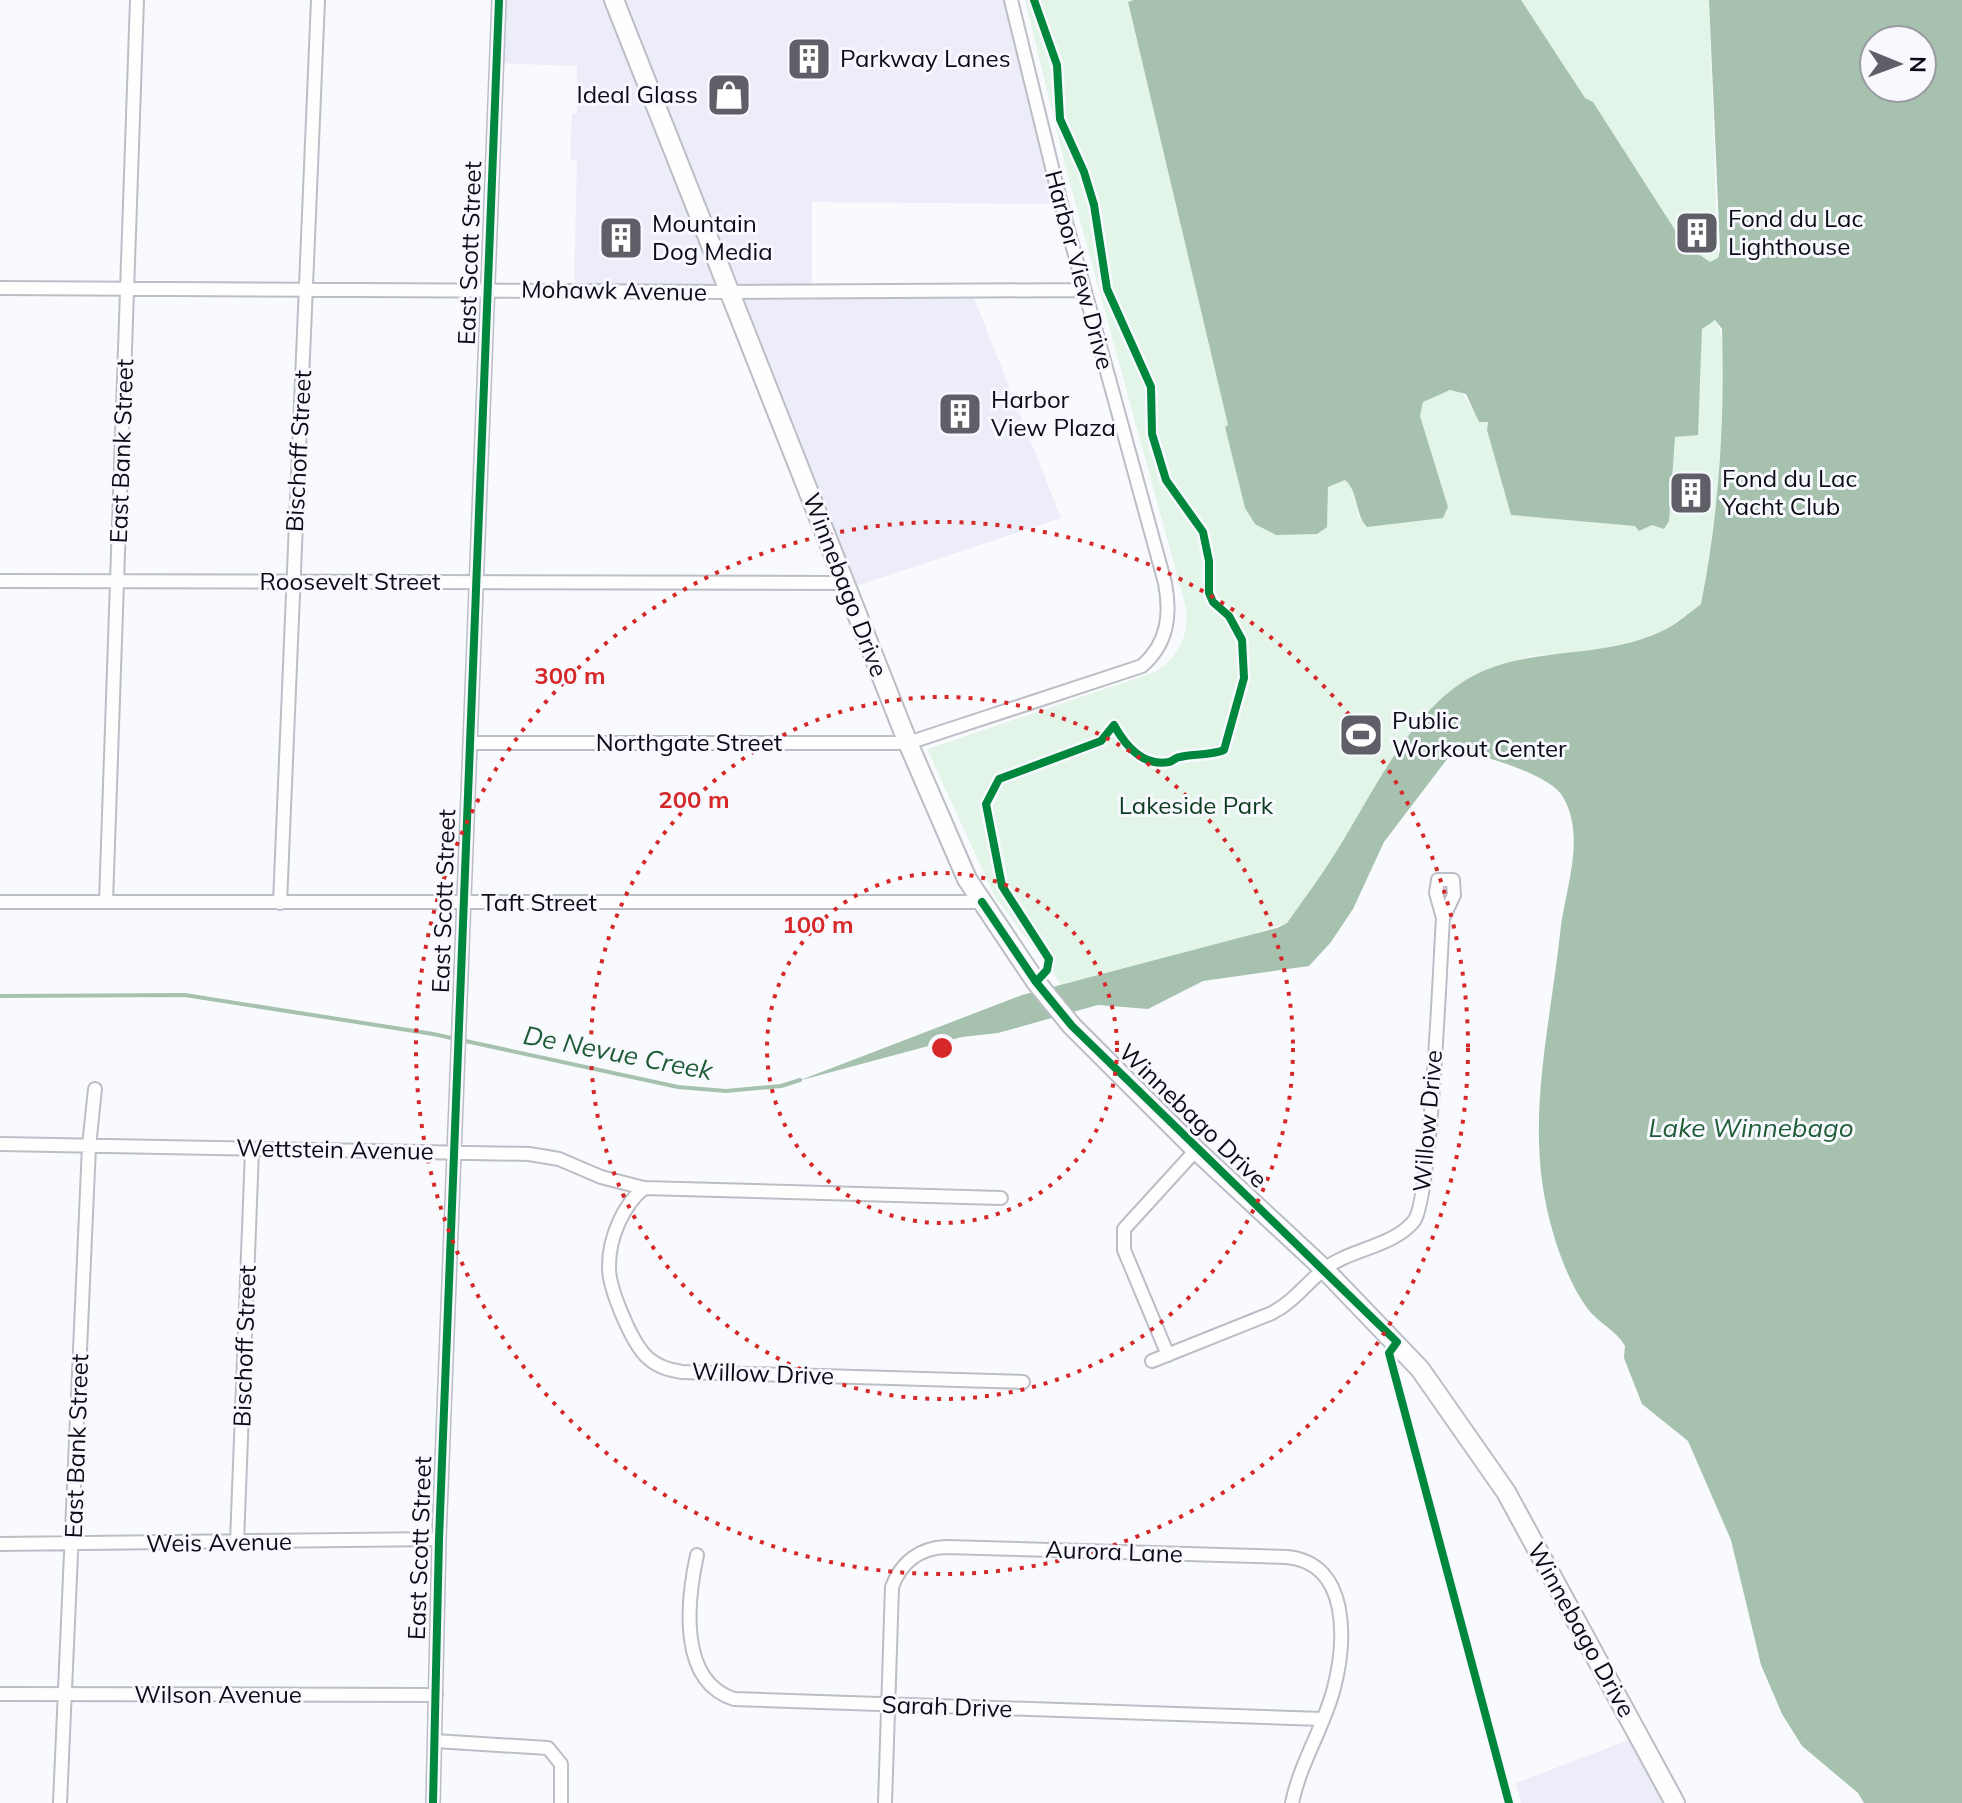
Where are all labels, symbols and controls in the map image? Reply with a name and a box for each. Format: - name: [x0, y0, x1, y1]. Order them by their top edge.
- north arrow: [1858, 24, 1938, 104]
- building icon: Parkway Lanes: [785, 35, 833, 83]
- place label: Parkway Lanes: [840, 43, 1011, 73]
- text: N: [1904, 56, 1932, 73]
- shop icon: Ideal Glass: [705, 71, 753, 119]
- place label: Ideal Glass: [576, 79, 698, 109]
- street label: East Scott Street: [451, 160, 487, 345]
- street label: Harbor View Drive: [1039, 167, 1121, 373]
- place label: Fond du Lac Lighthouse: [1728, 203, 1863, 261]
- place label: Mountain Dog Media: [652, 208, 773, 266]
- building icon: Fond du Lac Lighthouse: [1673, 209, 1721, 257]
- building icon: Mountain Dog Media: [597, 214, 645, 262]
- street label: Mohawk Avenue: [521, 273, 707, 307]
- street label: East Bank Street: [103, 358, 139, 544]
- street label: Bischoff Street: [279, 369, 317, 533]
- place label: Harbor View Plaza: [991, 384, 1116, 442]
- building icon: Harbor View Plaza: [936, 390, 984, 438]
- place label: Fond du Lac Yacht Club: [1721, 463, 1857, 521]
- building icon: Fond du Lac Yacht Club: [1667, 469, 1715, 517]
- street label: Winnebago Drive: [797, 488, 895, 681]
- street label: Roosevelt Street: [260, 566, 440, 596]
- text: 300 m: [534, 660, 606, 690]
- place label: Public Workout Center: [1392, 705, 1567, 763]
- sports icon: Public Workout Center: [1337, 711, 1385, 759]
- street label: Northgate Street: [596, 727, 782, 757]
- text: 200 m: [658, 784, 730, 814]
- park label: Lakeside Park: [1119, 790, 1274, 820]
- street label: East Scott Street: [425, 808, 461, 993]
- street label: Taft Street: [481, 887, 597, 917]
- text: 100 m: [782, 909, 854, 939]
- water label: De Nevue Creek: [521, 1018, 716, 1087]
- centre of rings: [928, 1034, 956, 1062]
- street label: Winnebago Drive: [1113, 1037, 1274, 1194]
- street label: Willow Drive: [1406, 1049, 1448, 1193]
- water label: Lake Winnebago: [1648, 1111, 1854, 1144]
- street label: Wettstein Avenue: [236, 1132, 434, 1166]
- street label: Bischoff Street: [226, 1265, 262, 1427]
- street label: East Bank Street: [58, 1353, 94, 1539]
- street label: Willow Drive: [691, 1356, 835, 1390]
- street label: East Scott Street: [401, 1455, 437, 1640]
- street label: Weis Avenue: [146, 1526, 292, 1558]
- street label: Aurora Lane: [1045, 1534, 1183, 1568]
- street label: Winnebago Drive: [1522, 1537, 1642, 1722]
- street label: Wilson Avenue: [134, 1679, 302, 1709]
- street label: Sarah Drive: [881, 1689, 1013, 1723]

